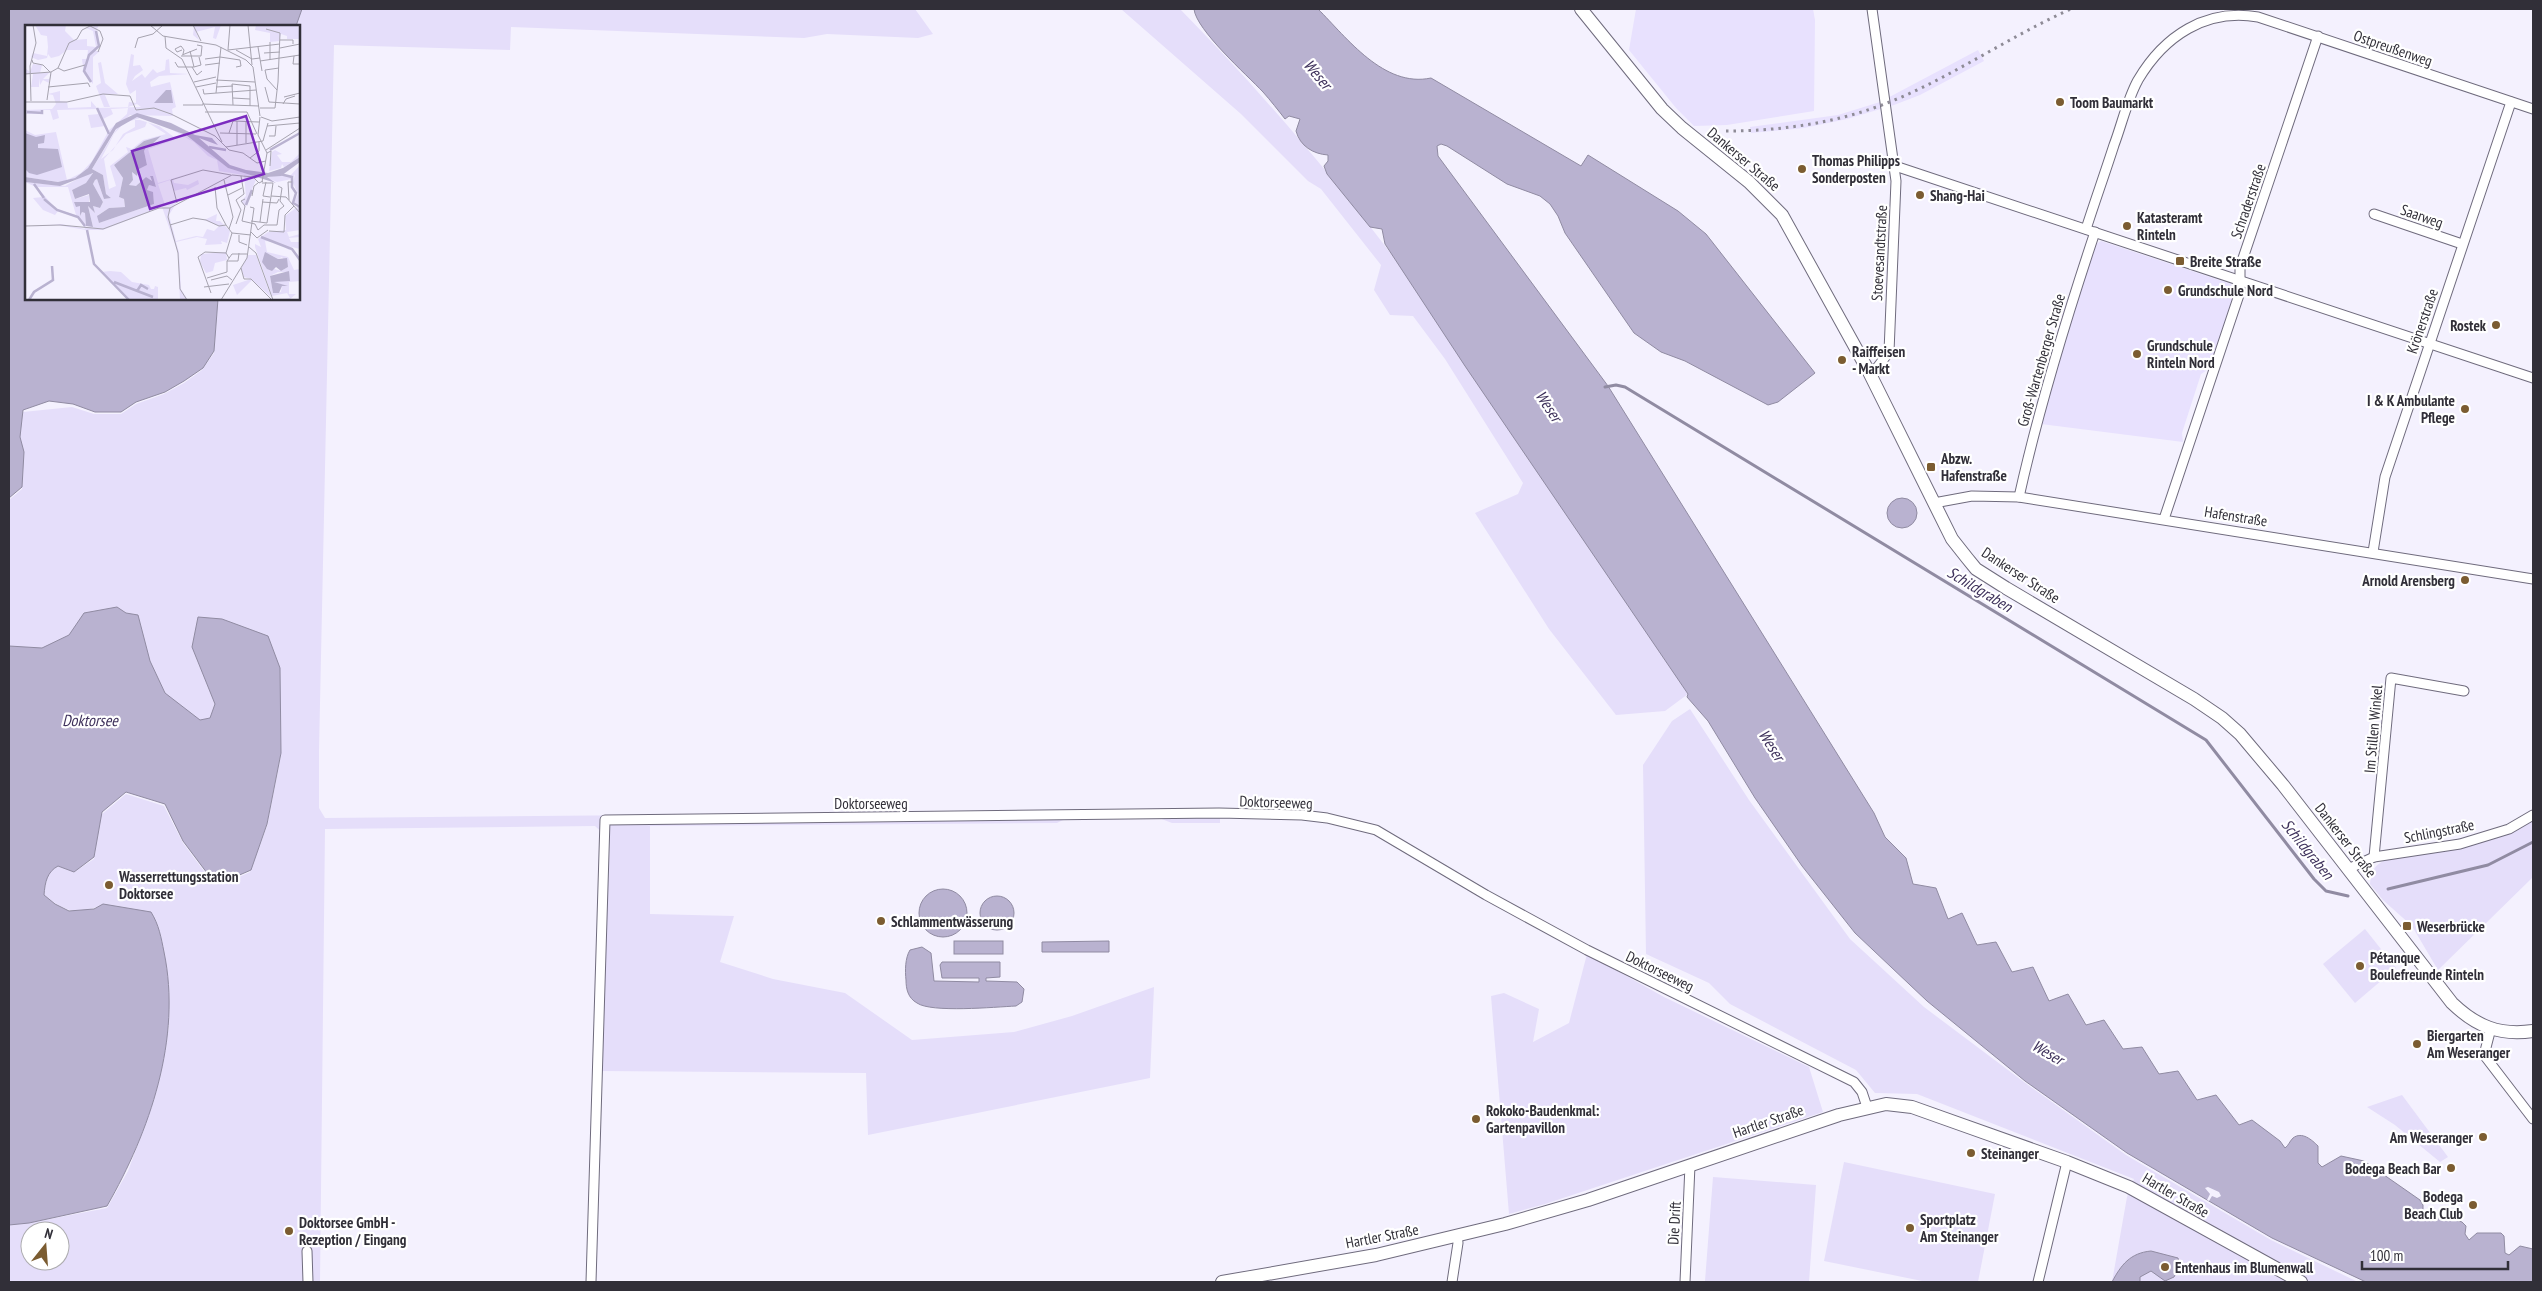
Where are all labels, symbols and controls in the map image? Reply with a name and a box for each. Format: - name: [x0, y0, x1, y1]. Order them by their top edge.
- inset map: [25, 25, 300, 300]
- street label: Ostpreußenweg: [2351, 26, 2435, 70]
- water label: Weser: [1300, 55, 1338, 95]
- place label: Toom Baumarkt: [2070, 93, 2154, 112]
- marker: Toom Baumarkt: [2054, 96, 2066, 108]
- street label: Dankerser Straße: [1704, 123, 1784, 195]
- place label: Thomas Philipps Sonderposten: [1812, 151, 1900, 187]
- street label: Schraderstraße: [2226, 161, 2270, 241]
- marker: Thomas Philipps Sonderposten: [1796, 163, 1808, 175]
- place label: Shang-Hai: [1930, 186, 1985, 205]
- marker: Shang-Hai: [1914, 189, 1926, 201]
- street label: Saarweg: [2398, 200, 2446, 232]
- street label: Stoevesandtstraße: [1867, 205, 1891, 301]
- place label: Katasteramt Rinteln: [2137, 208, 2203, 244]
- marker: Katasteramt Rinteln: [2121, 220, 2133, 232]
- place label: Breite Straße: [2190, 252, 2261, 271]
- marker: Breite Straße: [2174, 255, 2186, 267]
- place label: Grundschule Nord: [2178, 281, 2273, 300]
- marker: Grundschule Nord: [2162, 284, 2174, 296]
- street label: Krönerstraße: [2402, 286, 2442, 356]
- street label: Groß-Wartenberger Straße: [2013, 291, 2069, 429]
- place label: Rostek: [2450, 316, 2487, 335]
- marker: Rostek: [2490, 319, 2502, 331]
- place label: Grundschule Rinteln Nord: [2147, 336, 2215, 372]
- place label: Raiffeisen - Markt: [1852, 342, 1906, 378]
- marker: Grundschule Rinteln Nord: [2131, 348, 2143, 360]
- marker: Raiffeisen - Markt: [1836, 354, 1848, 366]
- water label: Weser: [1531, 387, 1568, 428]
- place label: I & K Ambulante Pflege: [2367, 391, 2455, 427]
- marker: I & K Ambulante Pflege: [2459, 403, 2471, 415]
- place label: Abzw. Hafenstraße: [1940, 449, 2007, 485]
- marker: Abzw. Hafenstraße: [1925, 461, 1937, 473]
- street label: Hafenstraße: [2203, 502, 2269, 530]
- street label: Dankerser Straße: [1978, 543, 2064, 607]
- water label: Schildgraben: [1944, 562, 2017, 617]
- place label: Arnold Arensberg: [2361, 571, 2455, 590]
- marker: Arnold Arensberg: [2459, 574, 2471, 586]
- street label: Im Stillen Winkel: [2360, 684, 2386, 774]
- water label: Doktorsee: [62, 710, 119, 730]
- water label: Weser: [1755, 726, 1791, 767]
- street label: Doktorseeweg: [1239, 791, 1313, 813]
- street label: Doktorseeweg: [834, 794, 908, 813]
- street label: Dankerser Straße: [2311, 799, 2381, 881]
- water label: Schildgraben: [2278, 815, 2339, 884]
- street label: Schlingstraße: [2402, 815, 2476, 847]
- place label: Wasserrettungsstation Doktorsee: [118, 867, 239, 903]
- marker: Wasserrettungsstation Doktorsee: [103, 879, 115, 891]
- place label: Schlammentwässerung: [891, 912, 1013, 931]
- marker: Schlammentwässerung: [875, 915, 887, 927]
- place label: Weserbrücke: [2416, 917, 2485, 936]
- marker: Weserbrücke: [2401, 920, 2413, 932]
- street label: Doktorseeweg: [1623, 946, 1697, 996]
- place label: Pétanque Boulefreunde Rinteln: [2370, 948, 2484, 984]
- marker: Pétanque Boulefreunde Rinteln: [2354, 960, 2366, 972]
- place label: Biergarten Am Weseranger: [2426, 1026, 2511, 1062]
- water label: Weser: [2029, 1035, 2070, 1070]
- marker: Biergarten Am Weseranger: [2411, 1038, 2423, 1050]
- street label: Hartler Straße: [1730, 1100, 1806, 1142]
- place label: Rokoko-Baudenkmal: Gartenpavillon: [1486, 1101, 1600, 1137]
- marker: Rokoko-Baudenkmal: Gartenpavillon: [1470, 1113, 1482, 1125]
- place label: Am Weseranger: [2389, 1128, 2474, 1147]
- marker: Am Weseranger: [2477, 1131, 2489, 1143]
- place label: Steinanger: [1981, 1144, 2039, 1163]
- marker: Steinanger: [1965, 1147, 1977, 1159]
- place label: Bodega Beach Bar: [2345, 1159, 2442, 1178]
- marker: Bodega Beach Bar: [2445, 1162, 2457, 1174]
- street label: Hartler Straße: [2139, 1168, 2213, 1222]
- place label: Bodega Beach Club: [2404, 1187, 2463, 1223]
- marker: Bodega Beach Club: [2467, 1199, 2479, 1211]
- street label: Die Drift: [1663, 1201, 1685, 1245]
- place label: Sportplatz Am Steinanger: [1919, 1210, 1999, 1246]
- place label: Doktorsee GmbH - Rezeption / Eingang: [299, 1213, 407, 1249]
- street label: Hartler Straße: [1344, 1220, 1420, 1252]
- north arrow: [20, 1221, 70, 1271]
- marker: Sportplatz Am Steinanger: [1904, 1222, 1916, 1234]
- text: N: [43, 1224, 55, 1243]
- marker: Doktorsee GmbH - Rezeption / Eingang: [283, 1225, 295, 1237]
- scale bar: [2362, 1238, 2508, 1270]
- text: 100 m: [2370, 1246, 2403, 1265]
- place label: Entenhaus im Blumenwall: [2175, 1258, 2314, 1277]
- marker: Entenhaus im Blumenwall: [2159, 1261, 2171, 1273]

